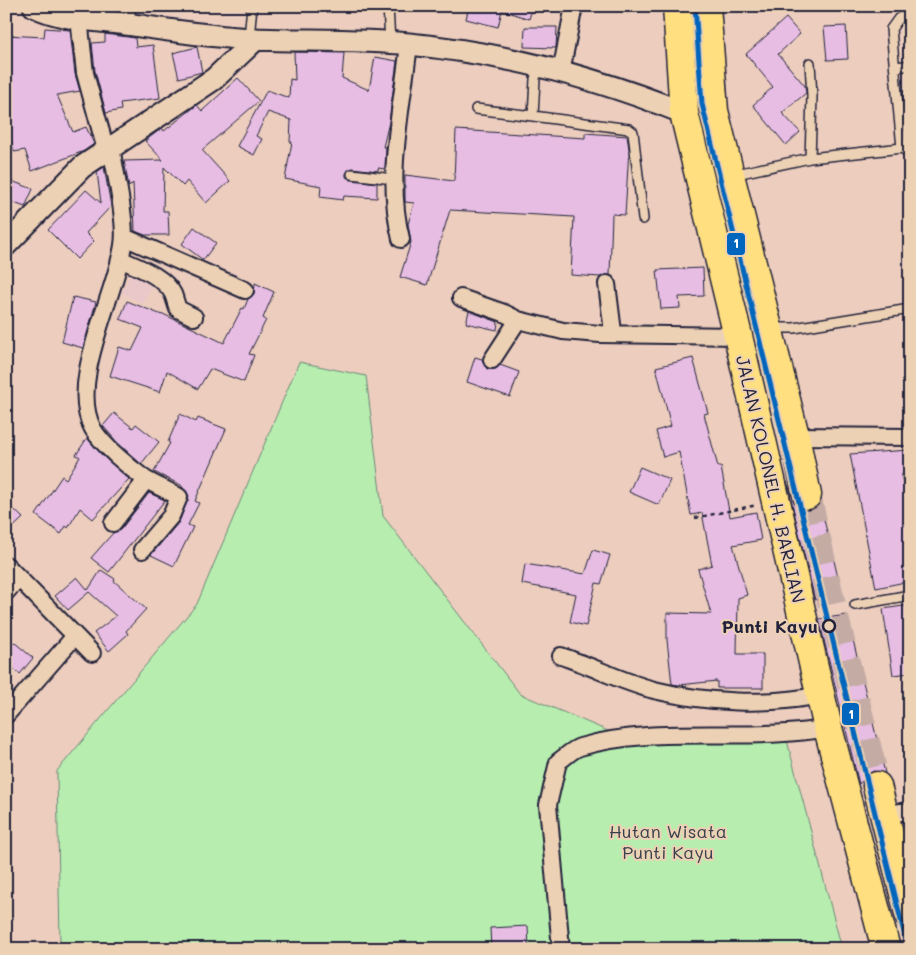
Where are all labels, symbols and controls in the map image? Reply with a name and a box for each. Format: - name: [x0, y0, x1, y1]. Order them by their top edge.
- line badge: 1: [726, 232, 746, 256]
- text: 1: [733, 233, 739, 252]
- street label: JALAN KOLONEL H. BARLIAN: [731, 353, 811, 605]
- place label: Punti Kayu: [722, 614, 818, 638]
- marker: Punti Kayu: [822, 619, 836, 633]
- line badge: 1: [841, 702, 860, 726]
- text: 1: [848, 704, 854, 723]
- park label: Hutan Wisata Punti Kayu: [609, 819, 727, 864]

